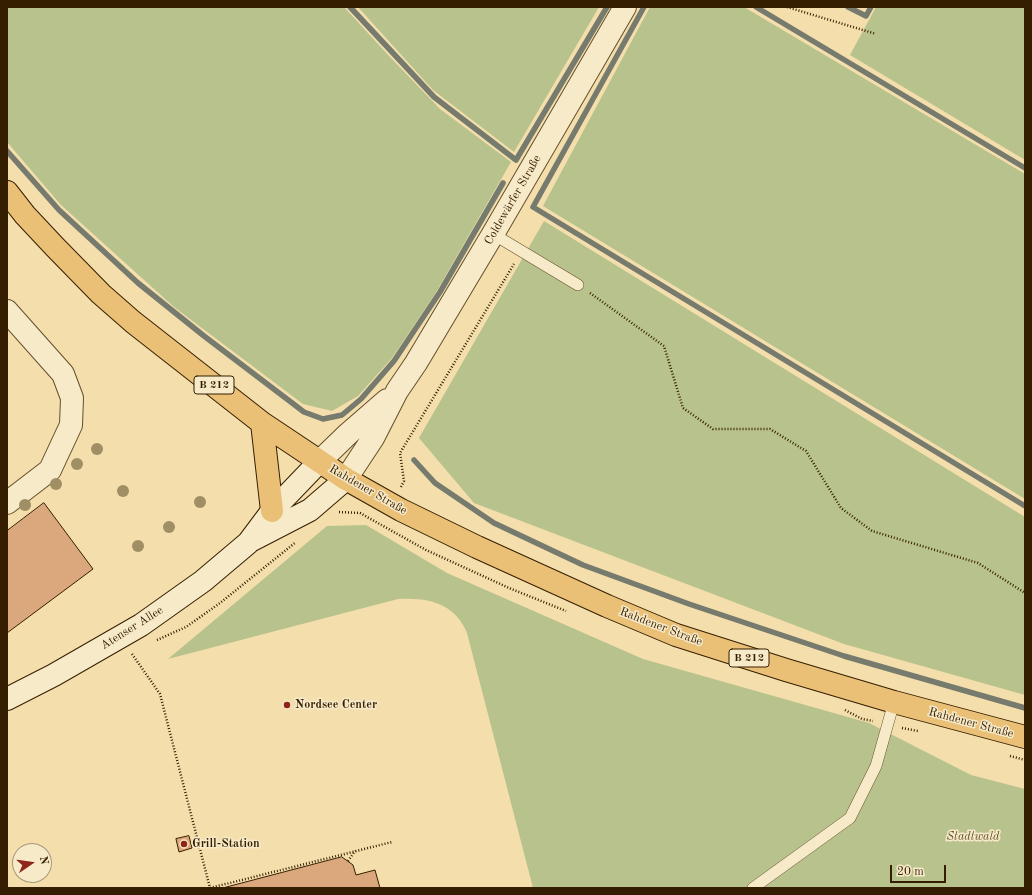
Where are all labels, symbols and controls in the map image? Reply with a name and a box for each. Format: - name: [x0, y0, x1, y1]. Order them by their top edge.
- street label: Coldewärfer Straße: [481, 153, 545, 247]
- road number: B 212: [194, 376, 234, 394]
- street label: Rahdener Straße: [327, 462, 409, 518]
- street label: Atenser Allee: [98, 603, 166, 653]
- street label: Rahdener Straße: [618, 605, 704, 649]
- road number: B 212: [729, 649, 769, 667]
- place label: Nordsee Center: [295, 698, 377, 712]
- marker: Nordsee Center: [282, 700, 292, 710]
- street label: Rahdener Straße: [927, 705, 1015, 741]
- park label: Stadtwald: [947, 830, 999, 844]
- place label: Grill-Station: [192, 837, 260, 851]
- marker: Grill-Station: [179, 839, 189, 849]
- north arrow: [12, 843, 52, 883]
- text: N: [37, 855, 50, 866]
- scale bar: [892, 857, 948, 883]
- text: 20 m: [897, 866, 924, 878]

